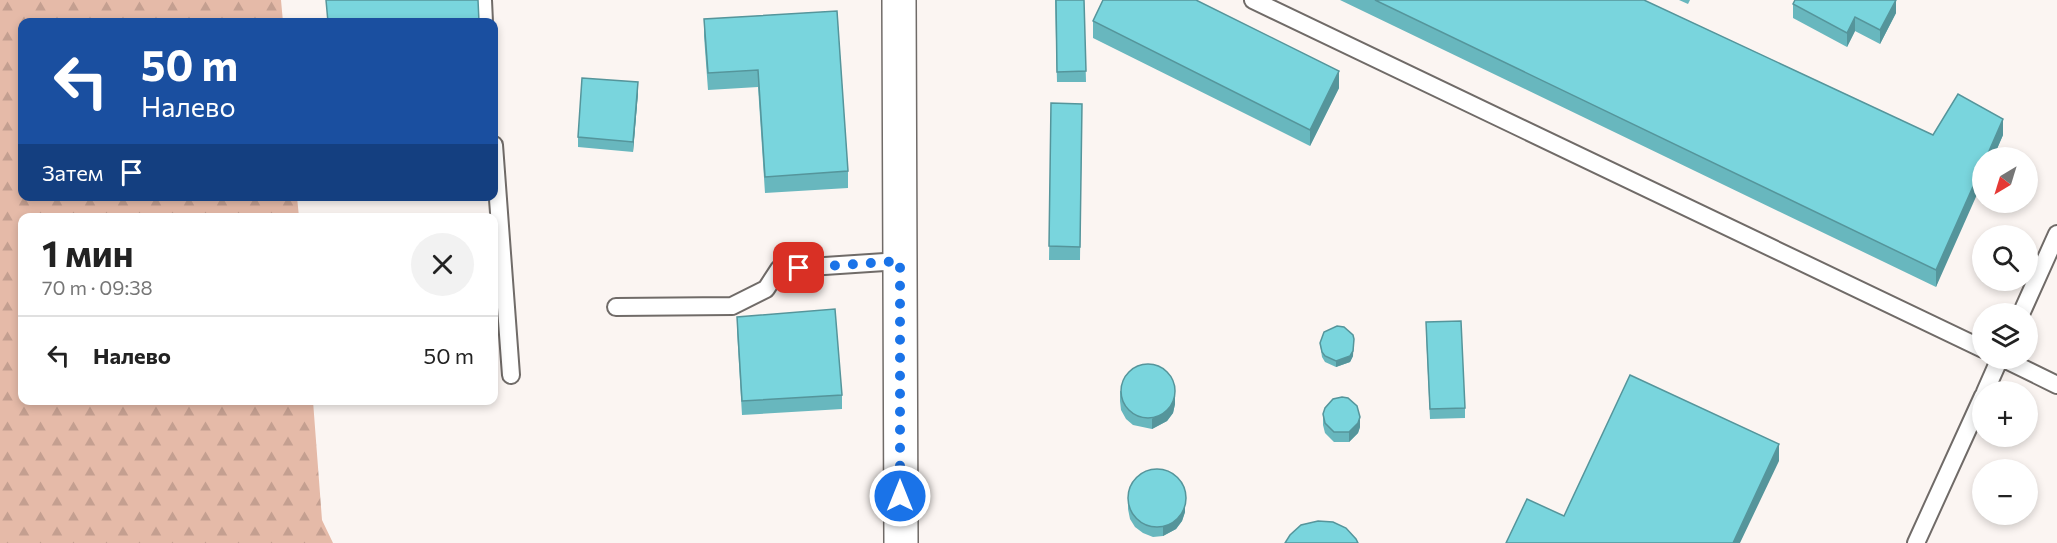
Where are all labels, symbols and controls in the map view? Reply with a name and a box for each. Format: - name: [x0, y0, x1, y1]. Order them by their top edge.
- text: 50 m: [141, 38, 238, 90]
- icon: left: [42, 42, 120, 120]
- text: Налево: [141, 90, 236, 123]
- north arrow: [1972, 147, 2038, 213]
- map controls: [1972, 147, 2038, 525]
- icon: arrive: [115, 156, 148, 189]
- text: Затем: [42, 159, 103, 186]
- button: search: [1972, 225, 2038, 291]
- text: 1 мин: [42, 230, 134, 274]
- button: close: [411, 233, 474, 296]
- pin: [773, 242, 824, 293]
- icon: arrive: [782, 251, 815, 284]
- text: 70 m · 09:38: [42, 275, 153, 299]
- button: layers: [1972, 303, 2038, 369]
- icon: left: [42, 339, 75, 372]
- text: Налево: [93, 342, 171, 369]
- text: 50 m: [424, 342, 474, 369]
- button: +: [1972, 381, 2038, 447]
- button: −: [1972, 459, 2038, 525]
- position arrow: [868, 464, 932, 528]

